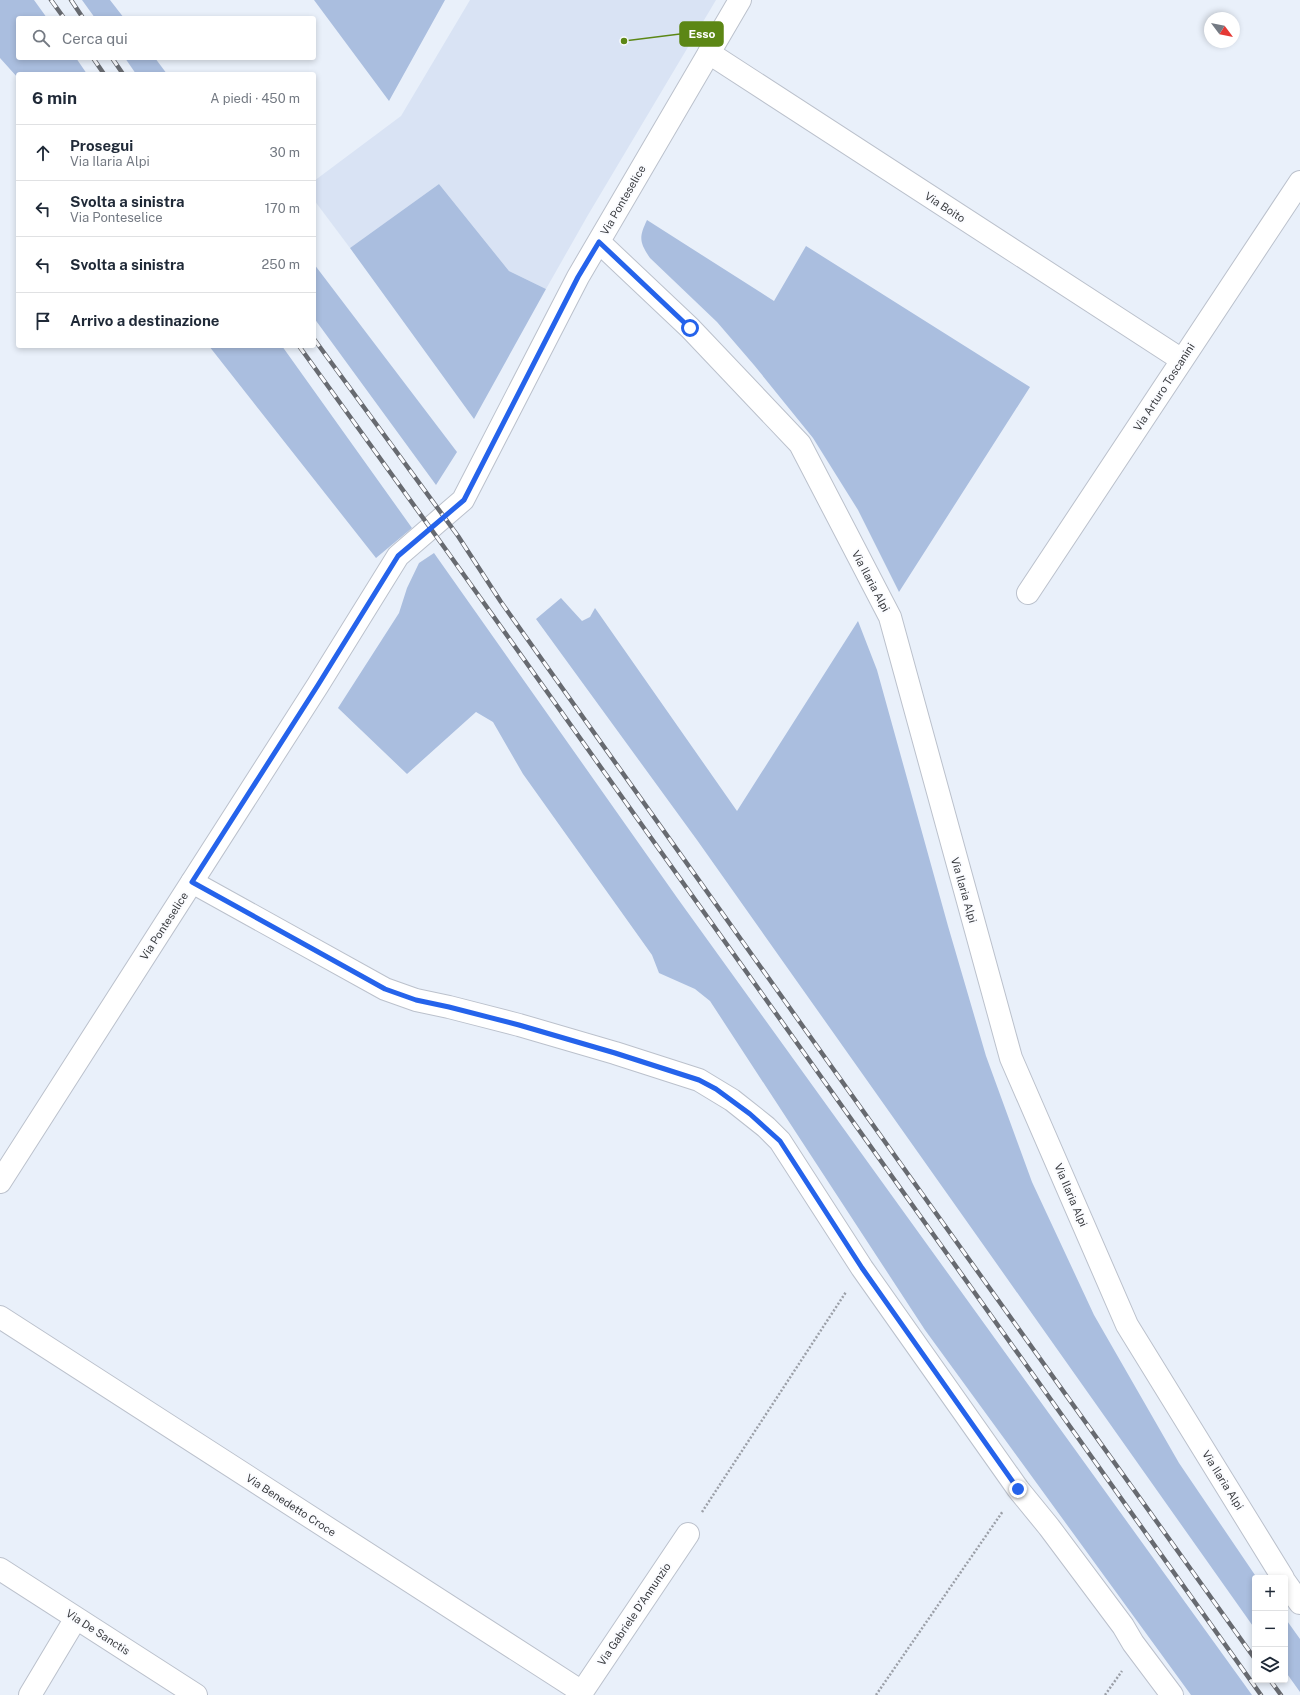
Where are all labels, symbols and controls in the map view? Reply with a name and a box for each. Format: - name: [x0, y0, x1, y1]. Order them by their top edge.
- north arrow: [1204, 12, 1240, 48]
- search box: [16, 16, 316, 60]
- callout: Esso: [680, 22, 723, 46]
- icon: search: [30, 27, 52, 49]
- text: Esso: [688, 27, 716, 41]
- text: Cerca qui: [62, 30, 128, 47]
- text: 6 min: [32, 88, 77, 108]
- text: A piedi · 450 m: [210, 91, 300, 106]
- text: Prosegui: [70, 137, 133, 154]
- icon: ahead: [32, 142, 54, 164]
- text: 30 m: [270, 145, 300, 160]
- text: Via Ilaria Alpi: [70, 154, 150, 169]
- street label: Via Ponteselice: [598, 163, 648, 237]
- street label: Via Boito: [923, 190, 967, 224]
- text: Svolta a sinistra: [70, 193, 184, 210]
- icon: left: [32, 198, 54, 220]
- text: 170 m: [265, 201, 300, 216]
- text: Via Ponteselice: [70, 210, 163, 225]
- icon: left: [32, 254, 54, 276]
- text: Svolta a sinistra: [70, 256, 184, 273]
- text: 250 m: [262, 257, 300, 272]
- icon: arrive: [32, 310, 54, 332]
- text: Arrivo a destinazione: [70, 312, 219, 329]
- route start: [681, 319, 699, 337]
- street label: Via Arturo Toscanini: [1131, 341, 1197, 433]
- street label: Via Ilaria Alpi: [850, 548, 892, 614]
- street label: Via Ilaria Alpi: [949, 856, 979, 924]
- street label: Via Ponteselice: [138, 890, 190, 962]
- street label: Via Ilaria Alpi: [1052, 1162, 1090, 1228]
- street label: Via Ilaria Alpi: [1200, 1448, 1246, 1512]
- street label: Via Benedetto Croce: [244, 1472, 338, 1538]
- route end: [1009, 1480, 1027, 1498]
- street label: Via Gabriele D’Annunzio: [595, 1560, 673, 1668]
- map controls: [1252, 1575, 1288, 1683]
- button: +: [1252, 1575, 1288, 1611]
- street label: Via De Sanctis: [64, 1607, 132, 1657]
- button: −: [1252, 1611, 1288, 1647]
- button: layers: [1252, 1647, 1288, 1683]

